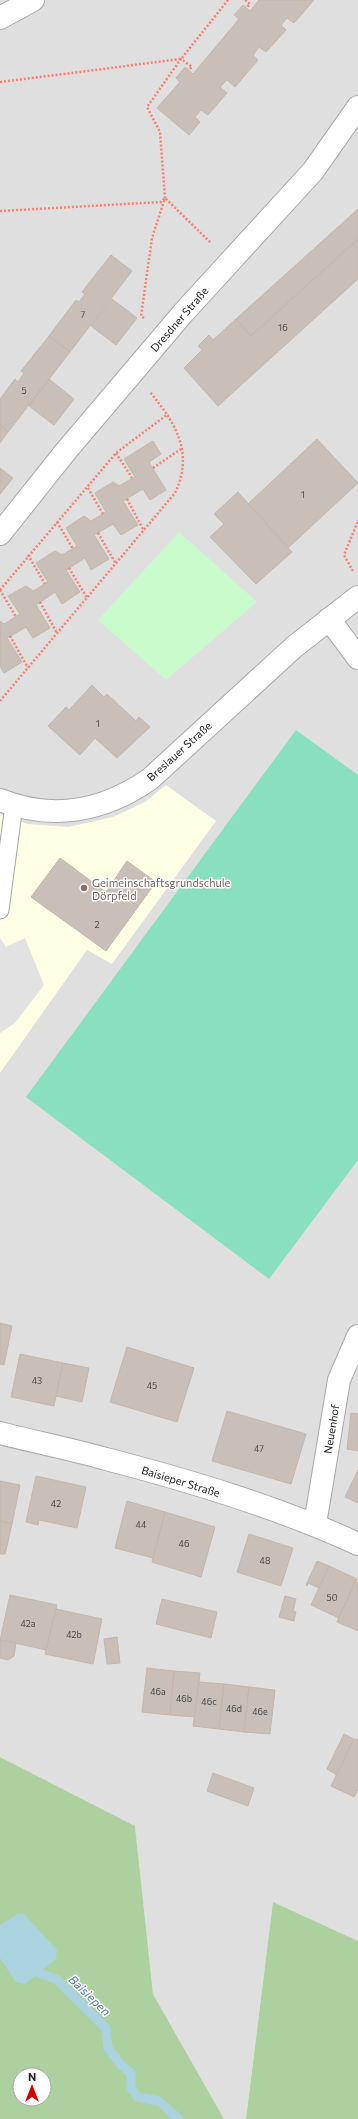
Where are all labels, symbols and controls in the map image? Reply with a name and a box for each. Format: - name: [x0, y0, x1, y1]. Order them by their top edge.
- street label: Dresdner Straße: [147, 284, 211, 354]
- house number: 7: [81, 309, 86, 320]
- house number: 16: [278, 322, 288, 333]
- house number: 5: [21, 385, 27, 396]
- house number: 1: [301, 489, 305, 500]
- house number: 1: [96, 718, 100, 729]
- street label: Breslauer Straße: [144, 718, 214, 783]
- place label: Geimeinschaftsgrundschule Dörpfeld: [92, 876, 230, 902]
- marker: Geimeinschaftsgrundschule Dörpfeld: [79, 883, 89, 893]
- house number: 2: [95, 919, 100, 930]
- house number: 43: [32, 1375, 42, 1386]
- house number: 45: [147, 1380, 157, 1391]
- street label: Neuenhof: [321, 1403, 341, 1454]
- house number: 47: [254, 1443, 264, 1454]
- street label: Baisieper Straße: [140, 1463, 222, 1499]
- house number: 42: [51, 1498, 61, 1509]
- house number: 44: [136, 1519, 147, 1530]
- house number: 46: [179, 1538, 189, 1549]
- house number: 48: [260, 1555, 270, 1566]
- house number: 50: [326, 1592, 338, 1603]
- house number: 42a: [21, 1618, 36, 1629]
- house number: 42b: [66, 1629, 82, 1640]
- house number: 46a: [150, 1686, 166, 1697]
- house number: 46b: [176, 1693, 192, 1704]
- house number: 46c: [201, 1696, 217, 1707]
- house number: 46d: [226, 1703, 242, 1714]
- house number: 46e: [252, 1706, 268, 1717]
- water label: Baisiepen: [66, 1972, 114, 2018]
- north arrow: [12, 2067, 52, 2107]
- text: N: [28, 2070, 36, 2083]

